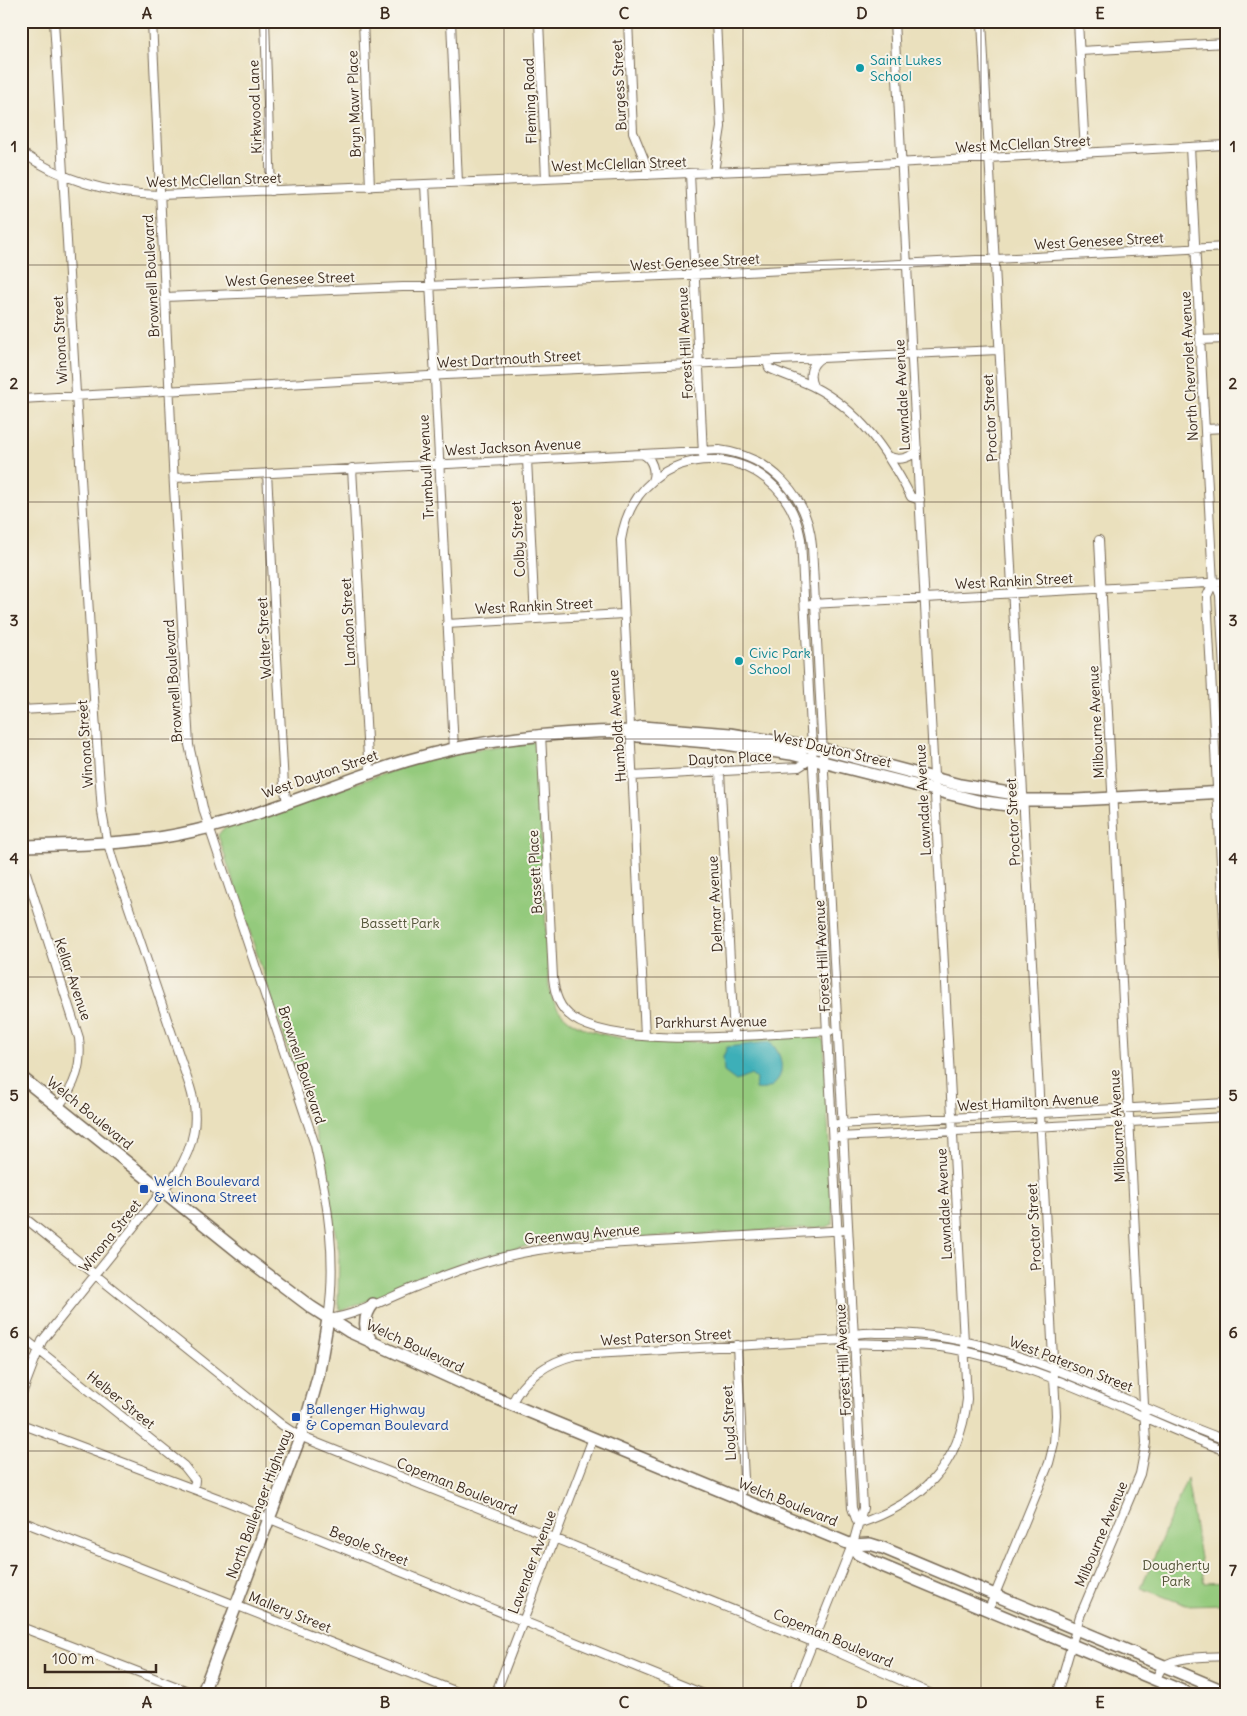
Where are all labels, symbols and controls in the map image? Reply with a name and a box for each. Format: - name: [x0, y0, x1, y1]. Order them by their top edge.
- text: A: [142, 3, 152, 23]
- text: B: [380, 3, 391, 23]
- text: C: [619, 3, 630, 23]
- text: D: [856, 3, 868, 23]
- text: E: [1095, 3, 1105, 23]
- street label: Burgess Street: [608, 38, 630, 131]
- street label: Bryn Mawr Place: [343, 50, 365, 158]
- place label: Saint Lukes School: [870, 51, 942, 85]
- street label: Fleming Road: [520, 58, 540, 144]
- street label: Kirkwood Lane: [244, 60, 266, 154]
- marker: Saint Lukes School: [854, 62, 866, 74]
- street label: West McClellan Street: [955, 131, 1091, 157]
- text: 1: [11, 136, 17, 156]
- text: 1: [1230, 136, 1236, 156]
- street label: West McClellan Street: [551, 153, 687, 175]
- street label: West McClellan Street: [146, 169, 282, 191]
- street label: Brownell Boulevard: [139, 214, 163, 338]
- street label: West Genesee Street: [1034, 229, 1164, 253]
- street label: West Genesee Street: [630, 250, 760, 274]
- street label: West Genesee Street: [225, 268, 355, 290]
- street label: Forest Hill Avenue: [673, 287, 697, 399]
- street label: North Chevrolet Avenue: [1176, 291, 1202, 441]
- street label: Winona Street: [49, 295, 71, 385]
- street label: Lawndale Avenue: [890, 339, 914, 451]
- street label: West Dartmouth Street: [436, 346, 582, 372]
- text: 2: [10, 373, 19, 393]
- street label: Proctor Street: [979, 373, 1001, 462]
- text: 2: [1229, 373, 1238, 393]
- street label: Trumbull Avenue: [414, 414, 438, 520]
- street label: West Jackson Avenue: [445, 434, 581, 460]
- street label: Colby Street: [507, 500, 529, 578]
- street label: West Rankin Street: [955, 569, 1074, 593]
- street label: Landon Street: [337, 577, 359, 667]
- street label: West Rankin Street: [475, 594, 594, 618]
- street label: Walter Street: [253, 596, 275, 679]
- text: 3: [9, 610, 19, 630]
- text: 3: [1228, 610, 1238, 630]
- street label: Brownell Boulevard: [160, 619, 186, 743]
- place label: Civic Park School: [749, 644, 811, 678]
- marker: Civic Park School: [733, 655, 745, 667]
- street label: Milbourne Avenue: [1084, 665, 1108, 779]
- street label: Humboldt Avenue: [604, 669, 630, 783]
- street label: Winona Street: [73, 699, 97, 789]
- street label: West Dayton Street: [771, 727, 893, 771]
- street label: Lawndale Avenue: [911, 744, 935, 856]
- street label: West Dayton Street: [260, 746, 381, 802]
- street label: Dayton Place: [688, 747, 772, 769]
- street label: Proctor Street: [1002, 777, 1024, 866]
- street label: Bassett Place: [524, 830, 546, 914]
- text: 4: [9, 848, 19, 868]
- text: 4: [1228, 848, 1238, 868]
- street label: Delmar Avenue: [703, 855, 727, 953]
- street label: Forest Hill Avenue: [810, 900, 834, 1012]
- park label: Bassett Park: [360, 914, 440, 932]
- street label: Kellar Avenue: [50, 935, 96, 1023]
- street label: Brownell Boulevard: [274, 1004, 330, 1126]
- street label: Parkhurst Avenue: [655, 1012, 767, 1032]
- street label: Milbourne Avenue: [1105, 1069, 1129, 1183]
- street label: Welch Boulevard: [43, 1073, 137, 1153]
- text: 5: [9, 1085, 19, 1105]
- text: 5: [1228, 1085, 1238, 1105]
- street label: West Hamilton Avenue: [957, 1089, 1099, 1115]
- street label: Lawndale Avenue: [932, 1148, 956, 1260]
- place label: Welch Boulevard & Winona Street: [154, 1172, 260, 1206]
- street label: Proctor Street: [1023, 1182, 1045, 1271]
- marker: Welch Boulevard & Winona Street: [138, 1183, 150, 1195]
- street label: Winona Street: [75, 1196, 145, 1276]
- street label: Greenway Avenue: [524, 1220, 640, 1248]
- street label: Forest Hill Avenue: [831, 1304, 855, 1416]
- street label: Welch Boulevard: [363, 1315, 467, 1377]
- text: 6: [9, 1322, 19, 1342]
- text: 6: [1228, 1322, 1238, 1342]
- street label: West Paterson Street: [600, 1325, 732, 1349]
- street label: West Paterson Street: [1007, 1332, 1136, 1396]
- street label: Helber Street: [83, 1367, 159, 1433]
- street label: Lloyd Street: [718, 1385, 740, 1461]
- place label: Ballenger Highway & Copeman Boulevard: [306, 1400, 449, 1434]
- marker: Ballenger Highway & Copeman Boulevard: [290, 1411, 302, 1423]
- street label: North Ballenger Highway: [222, 1427, 296, 1581]
- street label: Copeman Boulevard: [394, 1454, 520, 1518]
- street label: Welch Boulevard: [736, 1474, 840, 1530]
- street label: Milbourne Avenue: [1071, 1478, 1131, 1590]
- street label: Lavender Avenue: [504, 1508, 560, 1616]
- street label: Begole Street: [327, 1522, 411, 1570]
- park label: Dougherty Park: [1142, 1556, 1210, 1590]
- text: 7: [10, 1560, 18, 1580]
- text: 7: [1229, 1560, 1237, 1580]
- street label: Mallery Street: [246, 1587, 334, 1637]
- street label: Copeman Boulevard: [770, 1605, 896, 1671]
- scale bar: [45, 1641, 156, 1673]
- text: 100 m: [52, 1649, 94, 1668]
- text: A: [142, 1692, 152, 1712]
- text: B: [380, 1692, 391, 1712]
- text: C: [619, 1692, 630, 1712]
- text: D: [856, 1692, 868, 1712]
- text: E: [1095, 1692, 1105, 1712]

